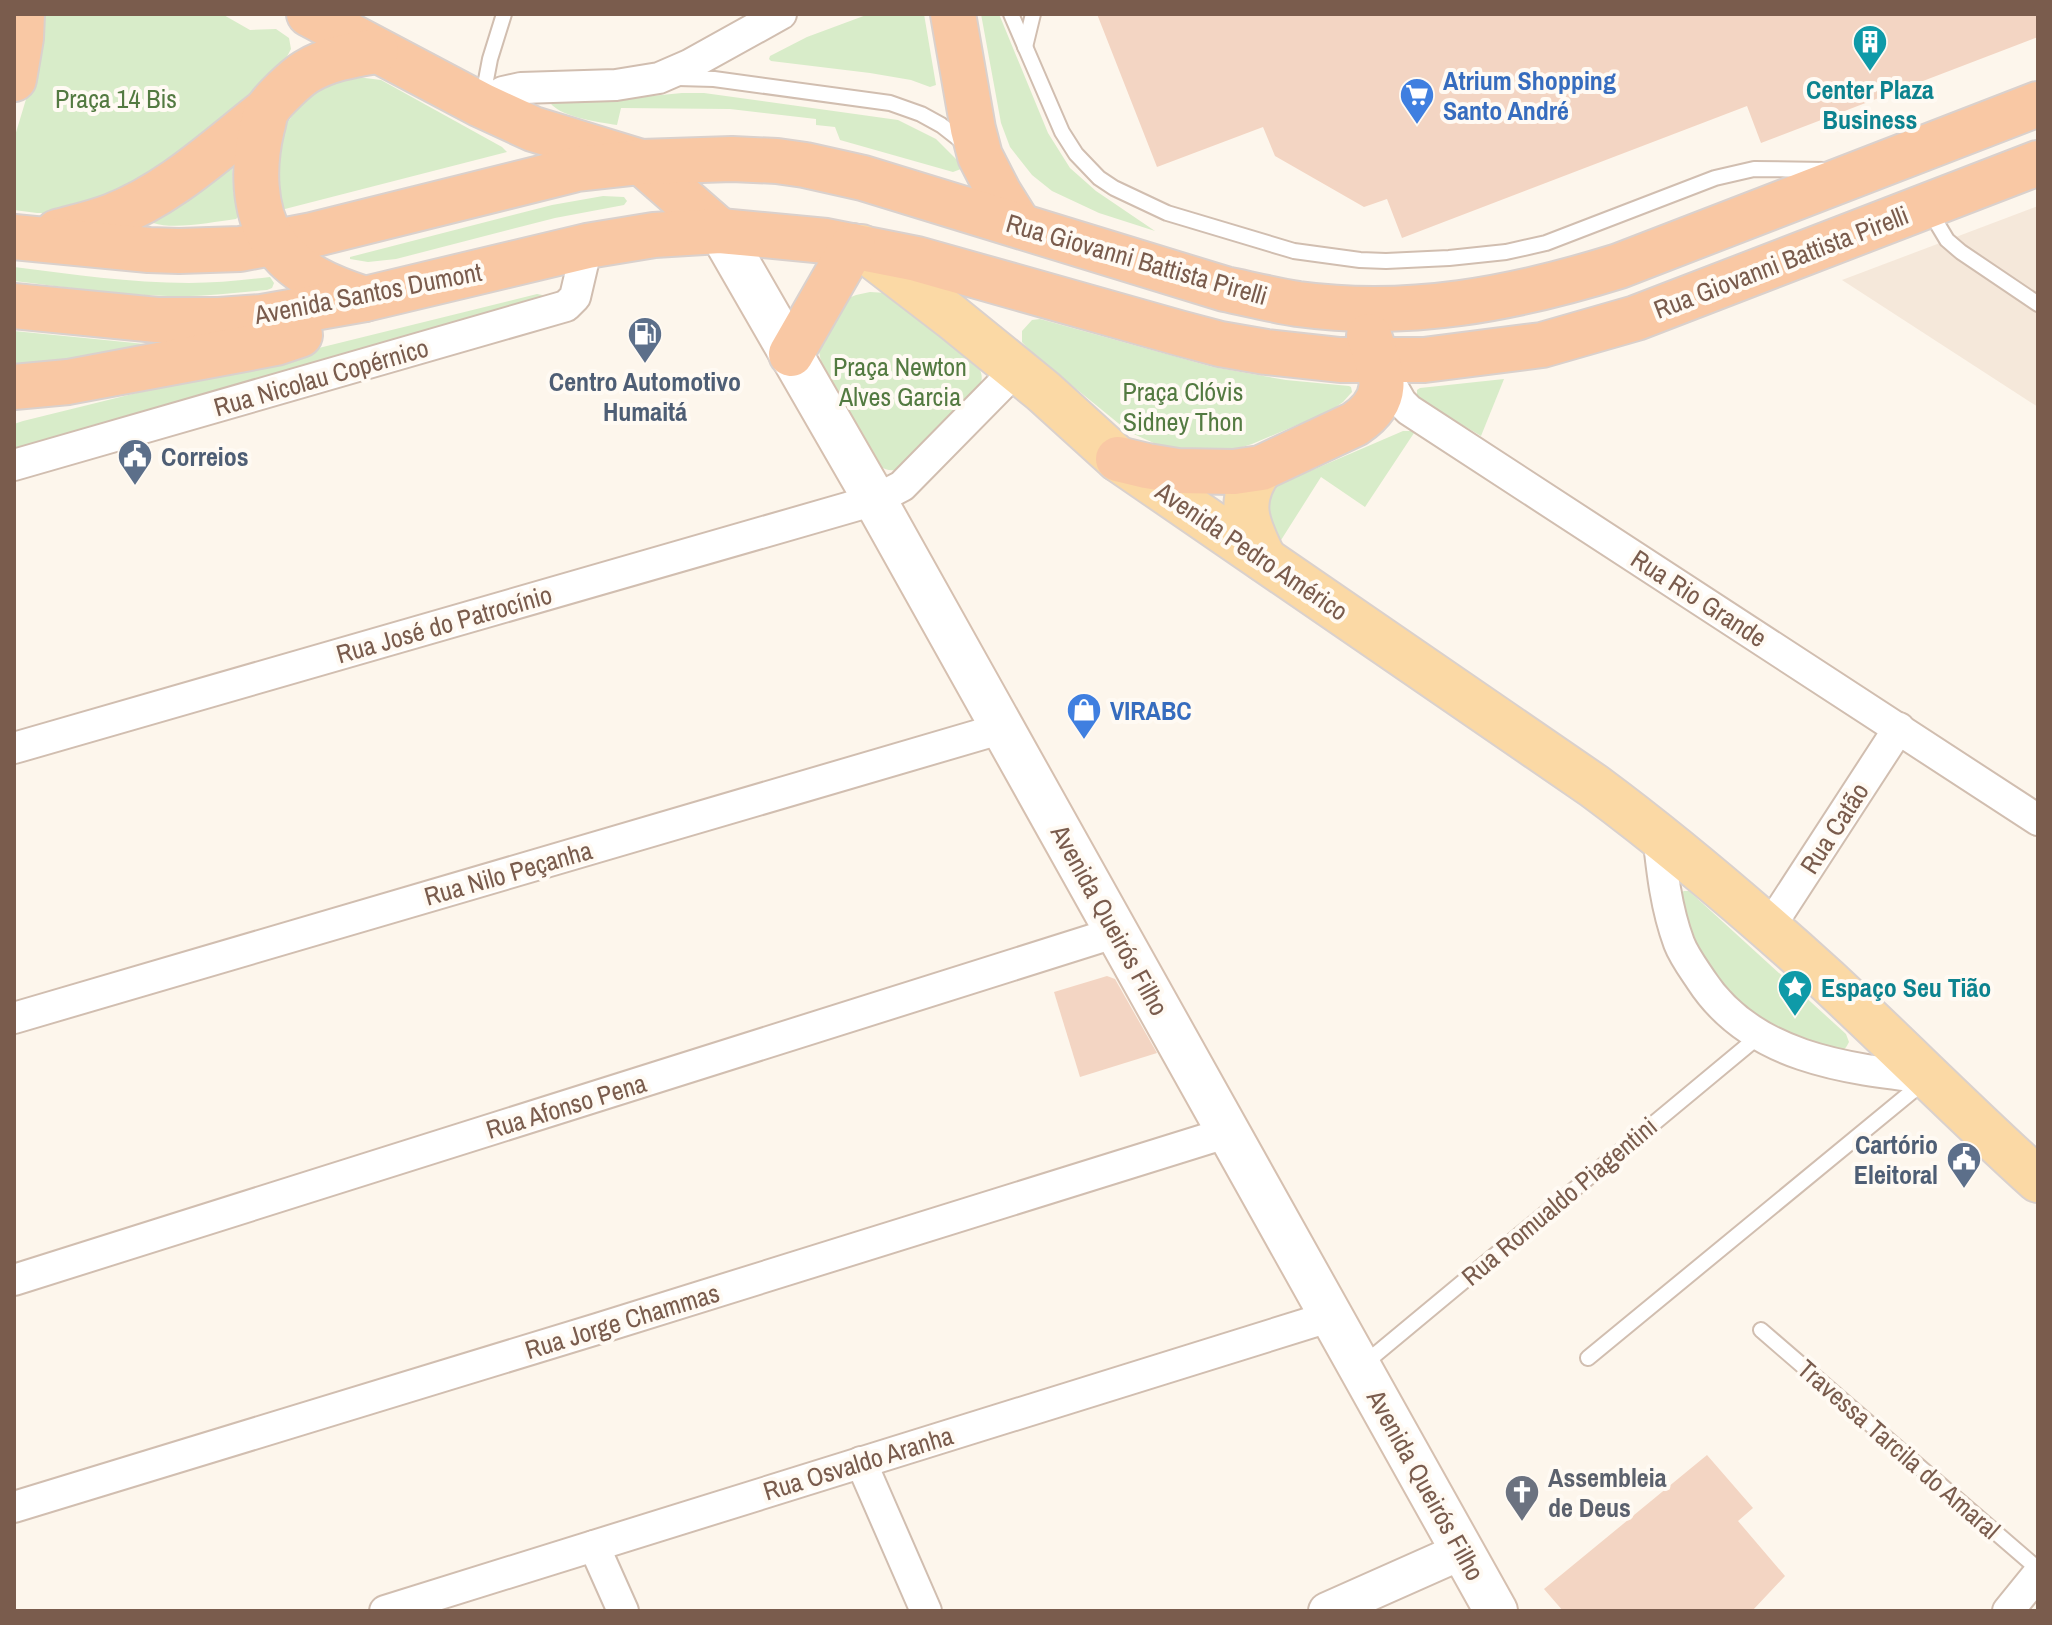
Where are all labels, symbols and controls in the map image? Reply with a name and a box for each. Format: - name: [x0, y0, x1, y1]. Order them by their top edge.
- building icon: Center Plaza Business: [1851, 23, 1889, 73]
- place label: Atrium Shopping Santo André: [1443, 63, 1616, 128]
- place label: Center Plaza Business: [1806, 72, 1934, 137]
- supermarket icon: Atrium Shopping Santo André: [1398, 76, 1436, 126]
- park label: Praça 14 Bis: [55, 81, 177, 116]
- street label: Rua Giovanni Battista Pirelli: [1649, 197, 1913, 327]
- street label: Rua Giovanni Battista Pirelli: [1002, 205, 1272, 313]
- street label: Avenida Santos Dumont: [250, 254, 485, 332]
- fuel station icon: Centro Automotivo Humaitá: [626, 315, 664, 365]
- street label: Rua Nicolau Copérnico: [210, 330, 432, 424]
- park label: Praça Newton Alves Garcia: [833, 349, 967, 414]
- place label: Centro Automotivo Humaitá: [549, 364, 741, 429]
- park label: Praça Clóvis Sidney Thon: [1123, 374, 1243, 439]
- public building icon: Correios: [116, 437, 154, 487]
- place label: Correios: [161, 439, 249, 474]
- street label: Avenida Pedro Américo: [1148, 473, 1355, 628]
- street label: Rua Rio Grande: [1624, 541, 1774, 655]
- street label: Rua José do Patrocínio: [332, 576, 556, 672]
- shop icon: VIRABC: [1065, 691, 1103, 741]
- place label: VIRABC: [1110, 693, 1192, 728]
- street label: Rua Catão: [1792, 776, 1876, 880]
- street label: Avenida Queirós Filho: [1043, 818, 1177, 1022]
- street label: Rua Nilo Peçanha: [420, 832, 596, 914]
- place icon: Espaço Seu Tião: [1776, 968, 1814, 1018]
- place label: Espaço Seu Tião: [1821, 970, 1991, 1005]
- street label: Rua Afonso Pena: [482, 1065, 651, 1147]
- street label: Rua Romualdo Piagentini: [1454, 1109, 1664, 1293]
- place label: Cartório Eleitoral: [1854, 1127, 1938, 1192]
- public building icon: Cartório Eleitoral: [1945, 1140, 1983, 1190]
- street label: Rua Jorge Chammas: [521, 1275, 723, 1367]
- street label: Travessa Tarcila do Amaral: [1790, 1351, 2008, 1547]
- street label: Avenida Queirós Filho: [1359, 1383, 1493, 1587]
- street label: Rua Osvaldo Aranha: [759, 1417, 957, 1508]
- place label: Assembleia de Deus: [1548, 1460, 1667, 1525]
- church icon: Assembleia de Deus: [1503, 1473, 1541, 1523]

